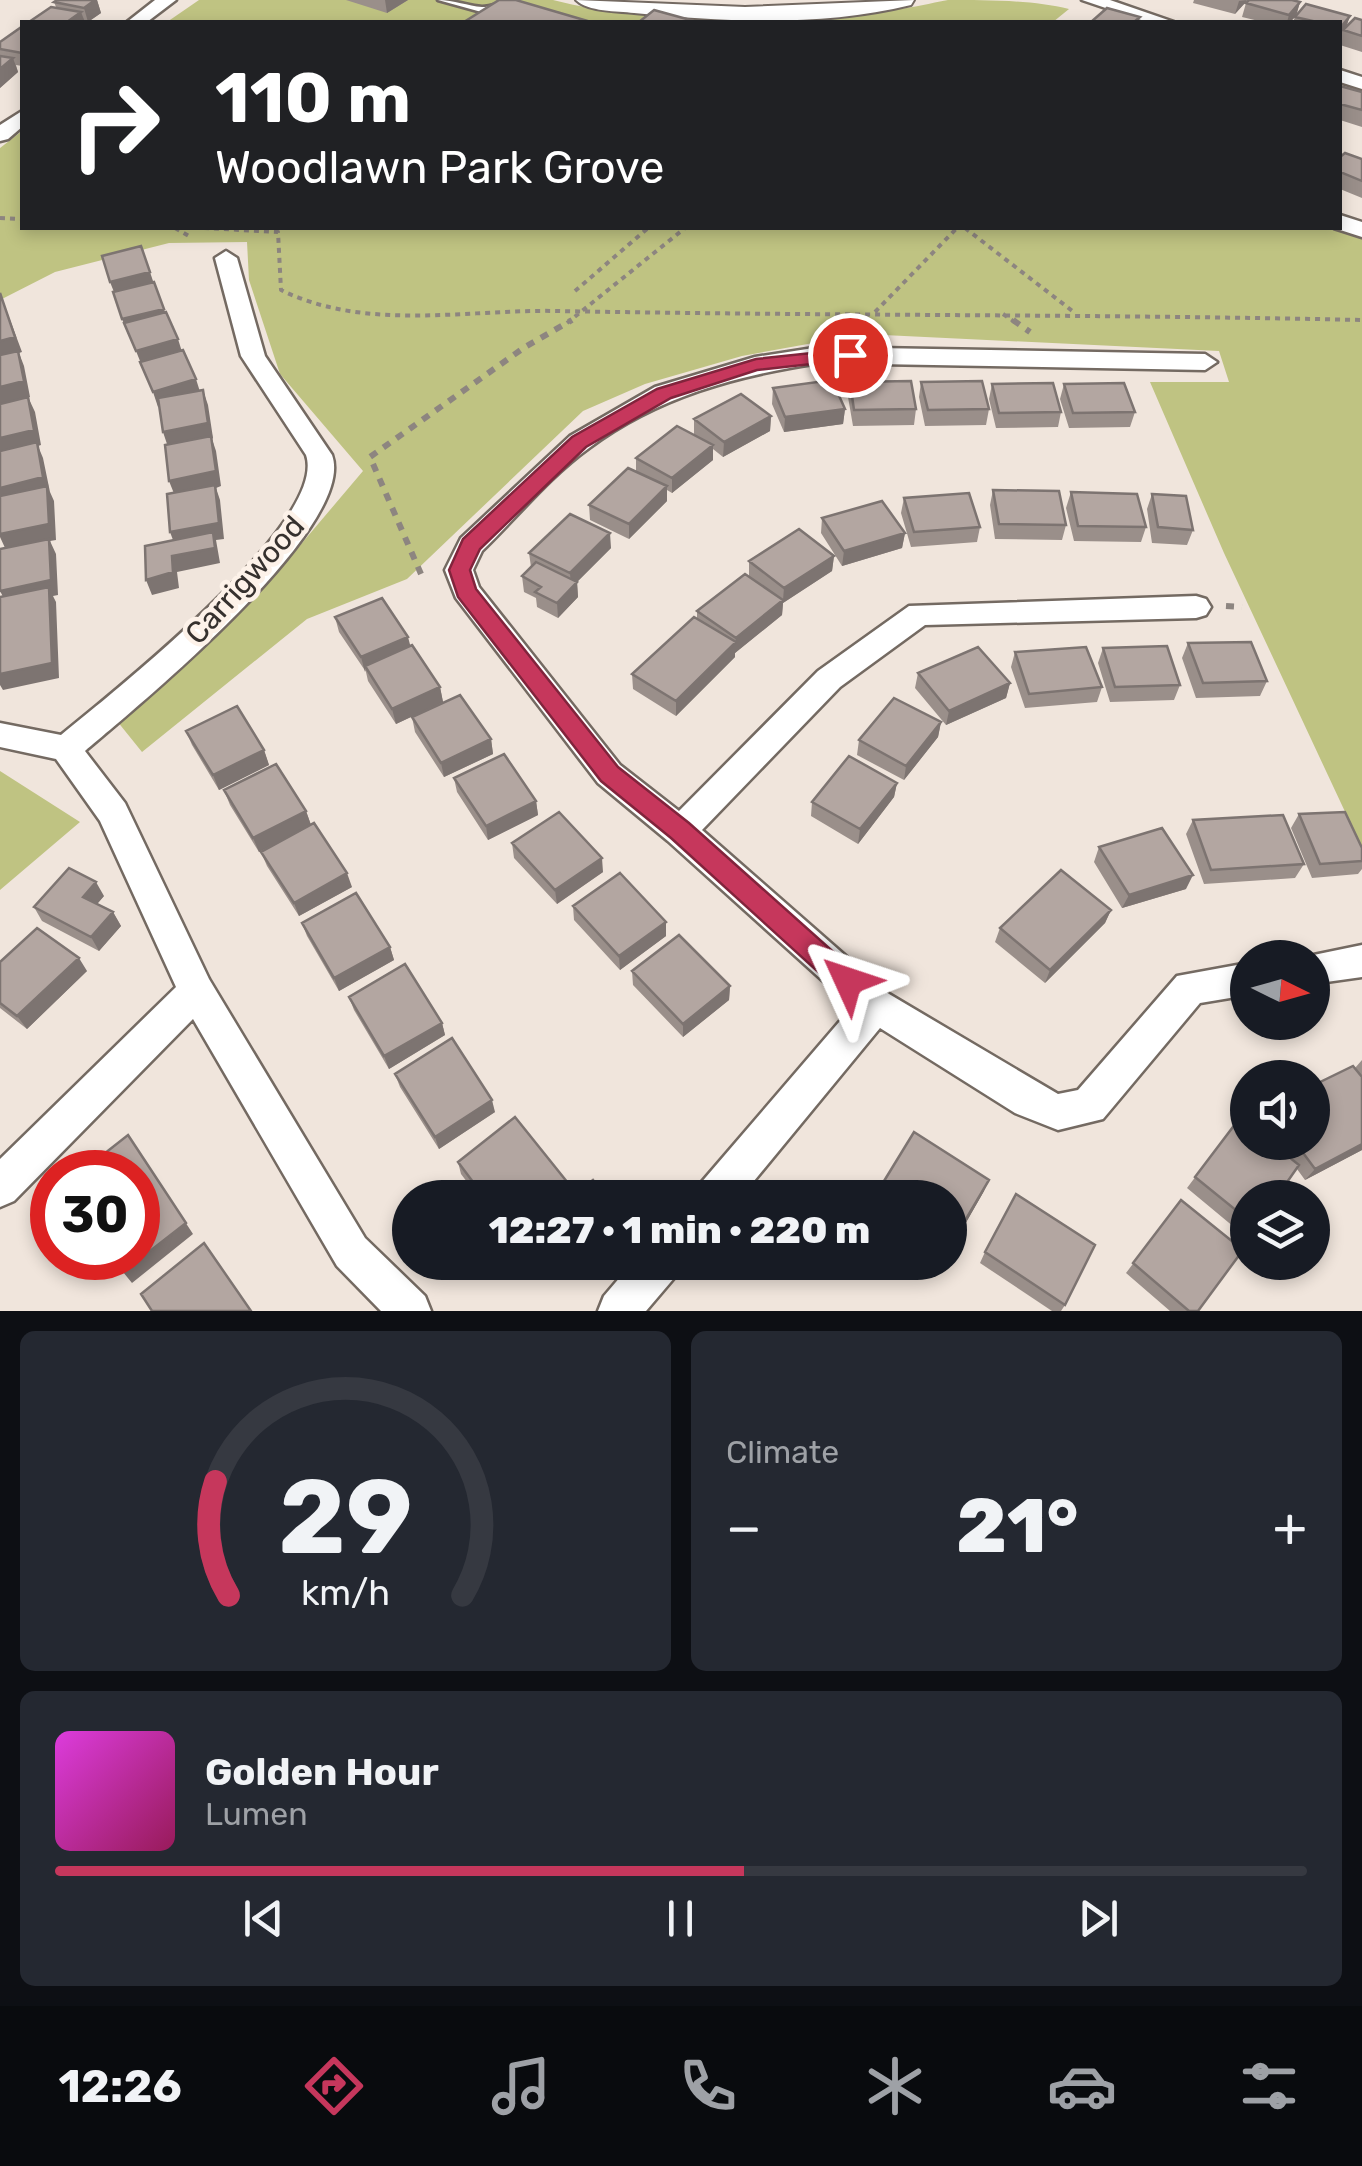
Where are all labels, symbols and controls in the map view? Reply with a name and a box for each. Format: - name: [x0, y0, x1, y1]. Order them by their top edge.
- text: 110 m: [215, 57, 411, 140]
- icon: right: [50, 60, 180, 190]
- text: Woodlawn Park Grove: [215, 141, 664, 194]
- pin: [808, 313, 893, 398]
- icon: arrive: [823, 328, 878, 383]
- street label: Carrigwood: [178, 508, 312, 652]
- position arrow: [796, 929, 900, 1033]
- north arrow: [1230, 940, 1330, 1040]
- map controls: [1230, 940, 1330, 1280]
- button: sound: [1230, 1060, 1330, 1160]
- speed limit sign: 30: [30, 1150, 160, 1280]
- button: layers: [1230, 1180, 1330, 1280]
- text: 12:27 · 1 min · 220 m: [489, 1207, 870, 1253]
- text: Climate: [726, 1433, 839, 1471]
- text: 29: [278, 1456, 413, 1579]
- text: 21°: [956, 1482, 1078, 1571]
- text: −: [726, 1495, 762, 1560]
- text: +: [1273, 1495, 1307, 1560]
- text: km/h: [301, 1572, 390, 1614]
- text: Golden Hour: [205, 1749, 439, 1795]
- text: Lumen: [205, 1795, 308, 1833]
- icon: previous: [236, 1891, 291, 1946]
- icon: pause: [653, 1891, 708, 1946]
- icon: next: [1071, 1891, 1126, 1946]
- icon: directions: [299, 2051, 369, 2121]
- icon: music: [486, 2051, 556, 2121]
- icon: phone: [673, 2051, 743, 2121]
- icon: climate: [860, 2051, 930, 2121]
- icon: car: [1047, 2051, 1117, 2121]
- icon: filters: [1234, 2051, 1304, 2121]
- text: 12:26: [58, 2060, 182, 2113]

